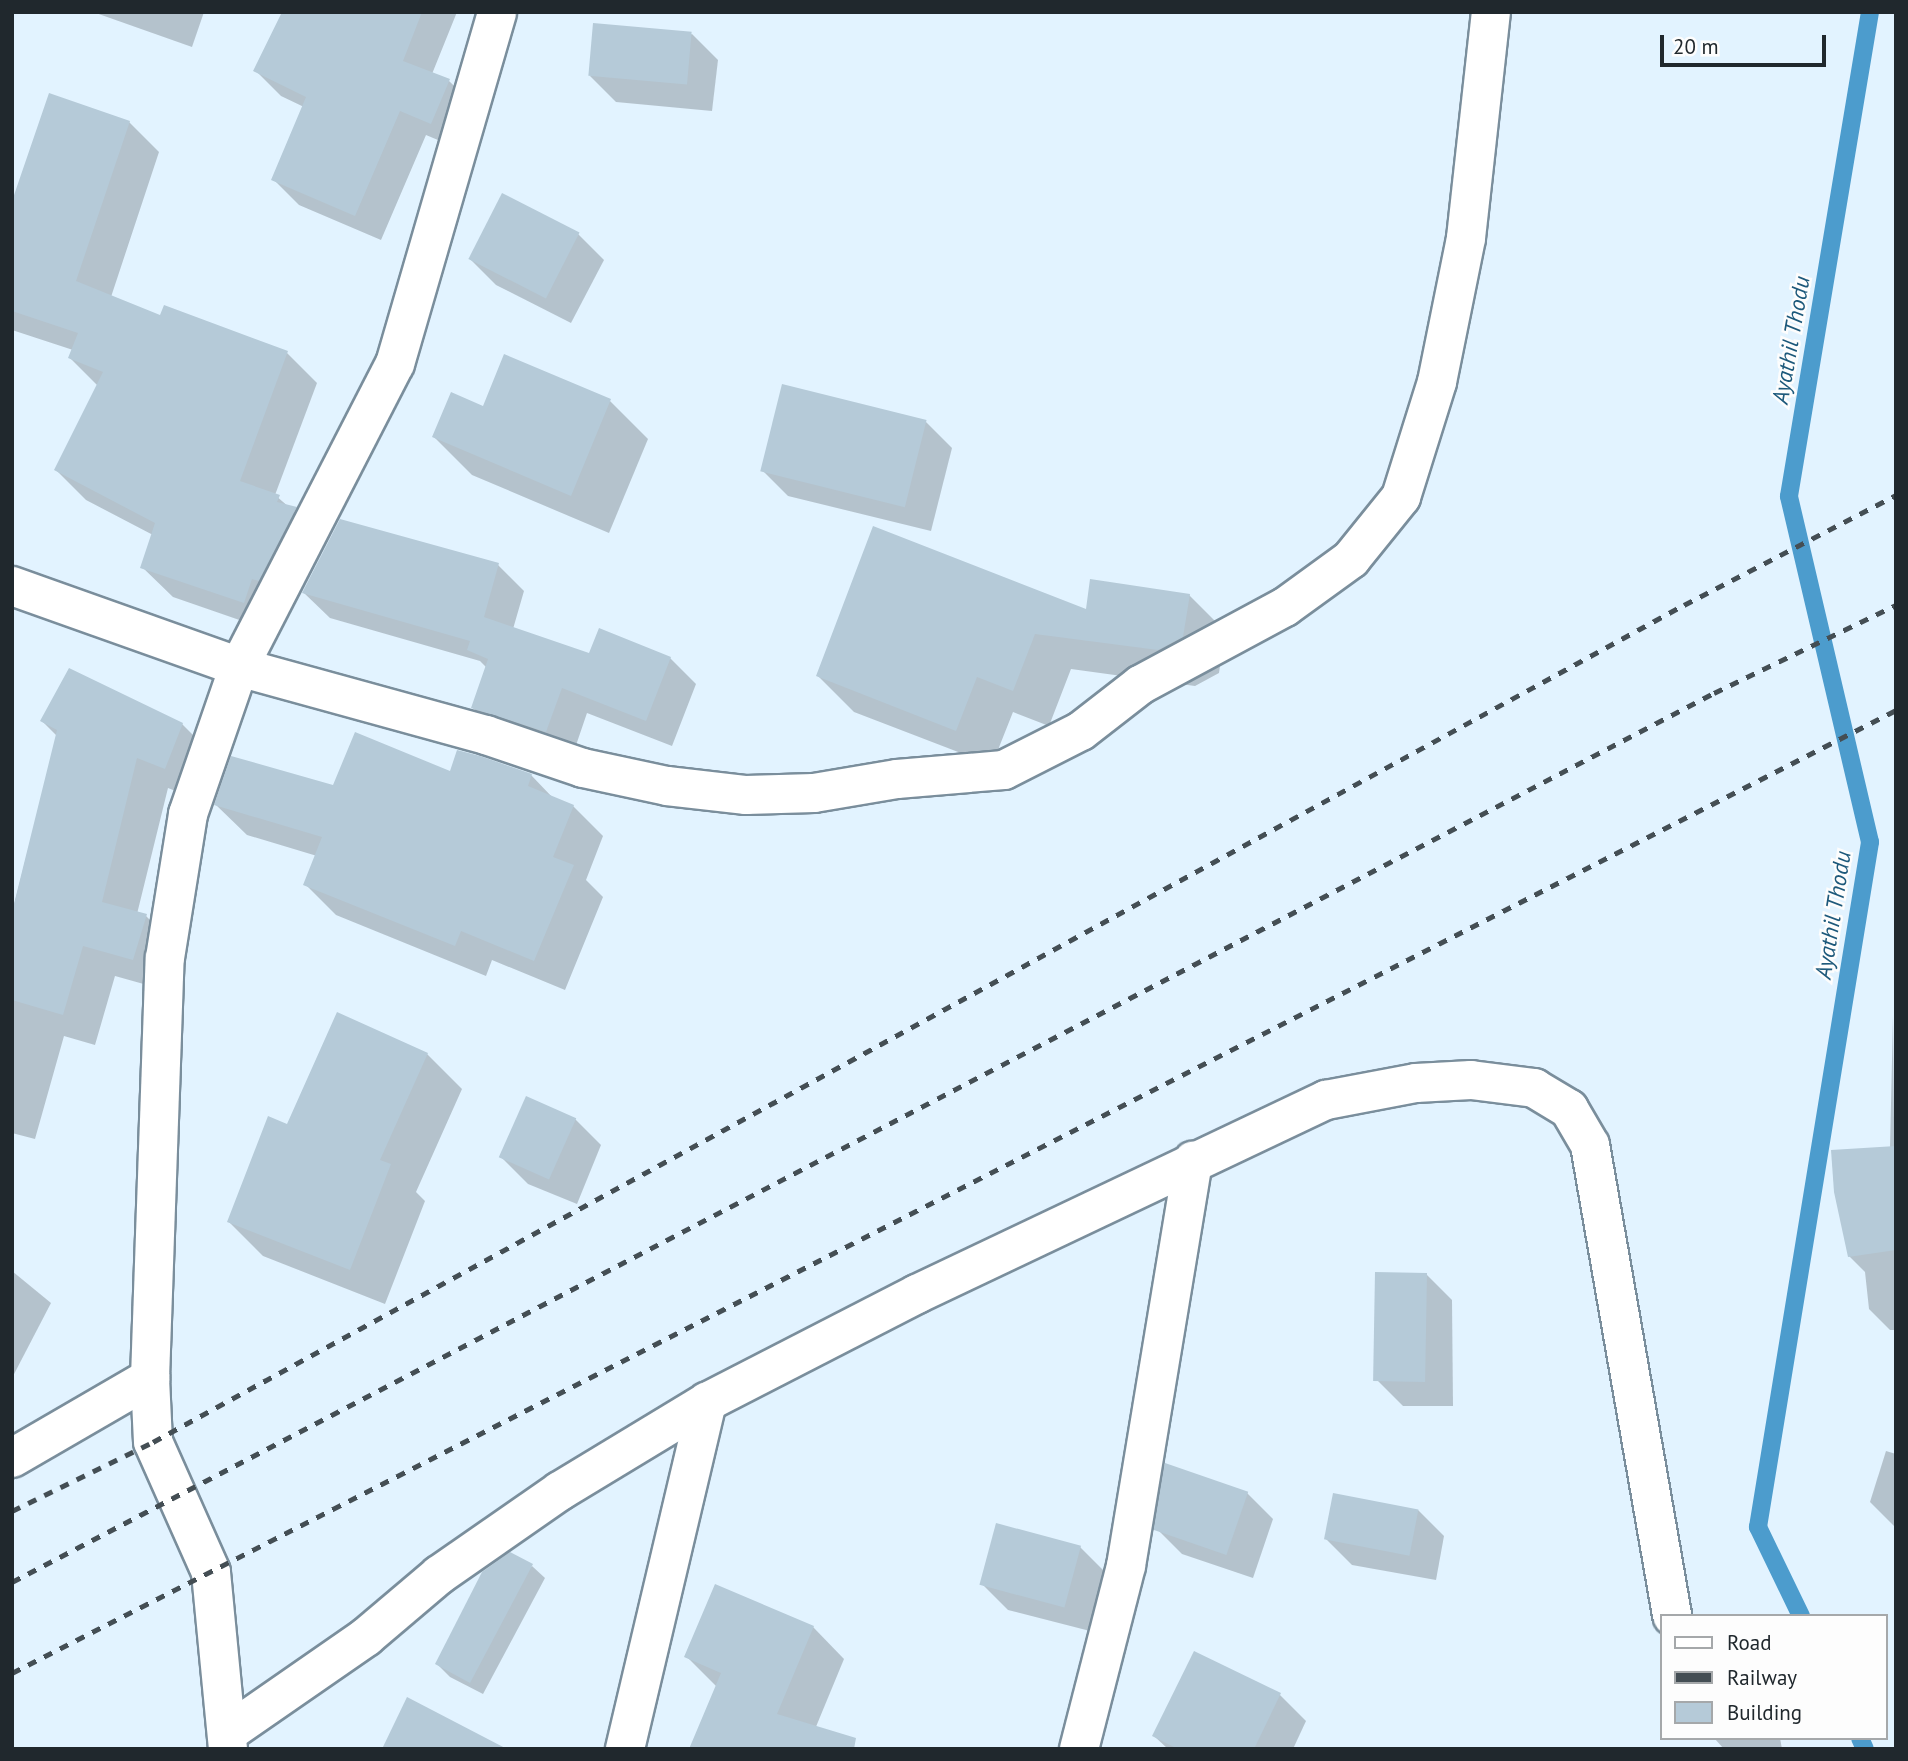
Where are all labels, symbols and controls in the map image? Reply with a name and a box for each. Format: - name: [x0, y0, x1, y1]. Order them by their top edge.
- scale bar: [1663, 21, 1829, 65]
- text: 20 m: [1673, 33, 1719, 60]
- water label: Ayathil Thodu: [1766, 274, 1816, 406]
- water label: Ayathil Thodu: [1809, 849, 1857, 981]
- legend: [1660, 1614, 1887, 1740]
- text: Road: [1727, 1629, 1771, 1656]
- text: Railway: [1727, 1664, 1797, 1691]
- text: Building: [1727, 1699, 1802, 1726]

